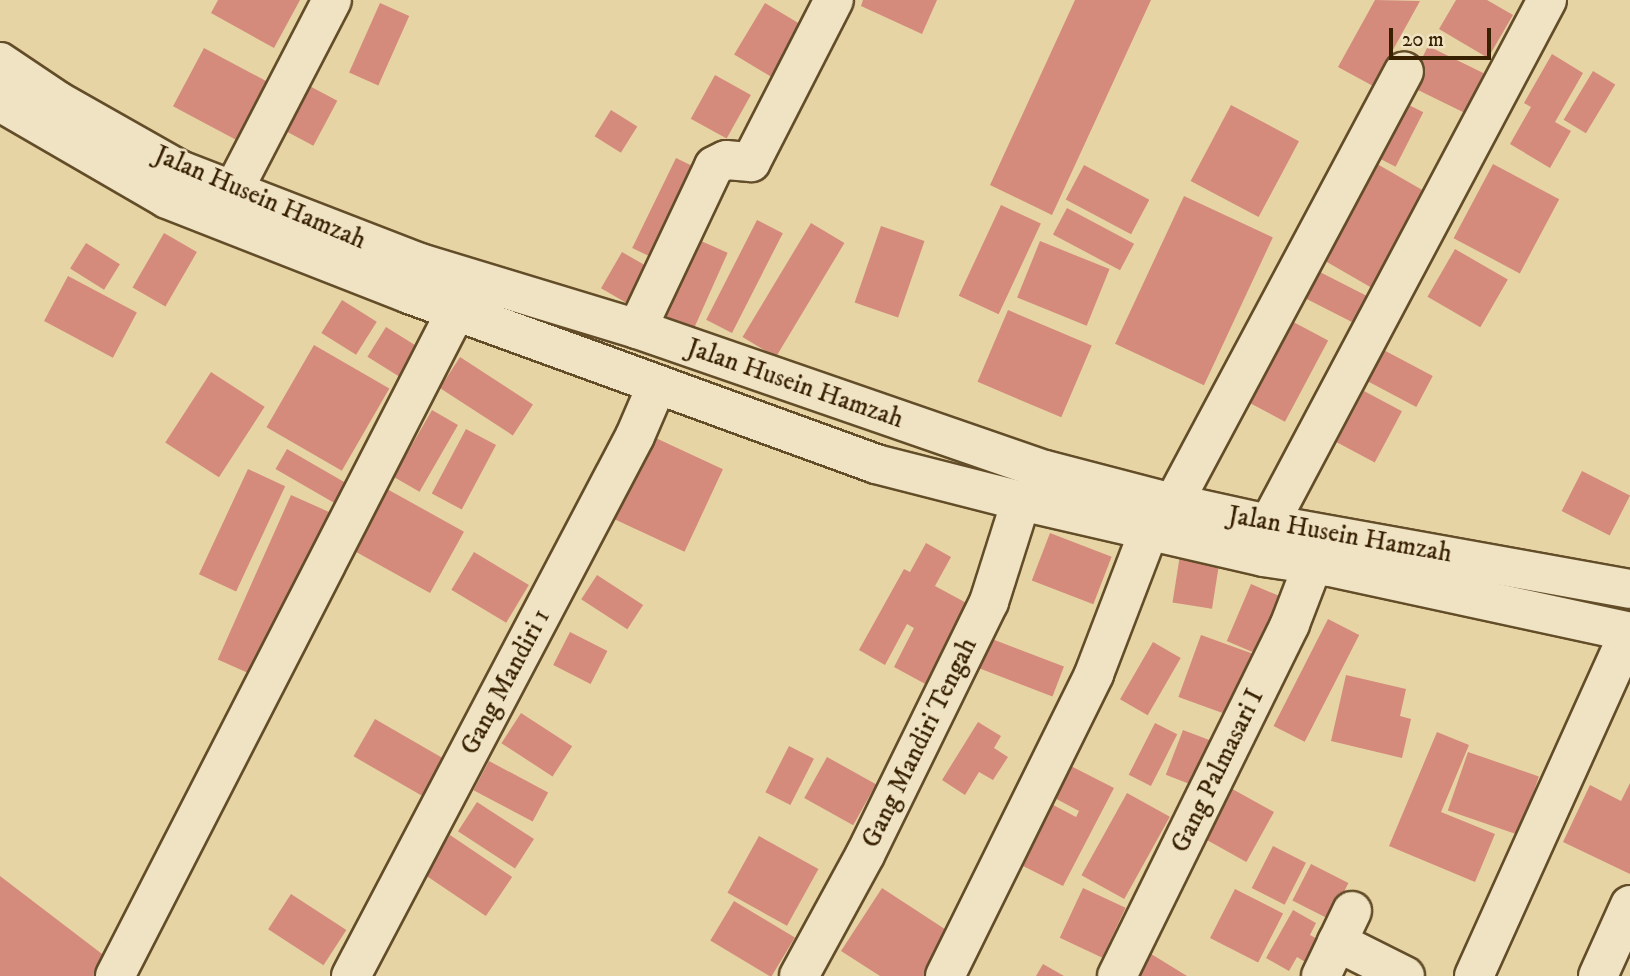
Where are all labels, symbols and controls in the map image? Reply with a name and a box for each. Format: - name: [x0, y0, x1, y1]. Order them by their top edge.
- scale bar: [1392, 14, 1494, 58]
- text: 20 m: [1402, 27, 1444, 53]
- street label: Jalan Husein Hamzah: [150, 139, 370, 257]
- street label: Jalan Husein Hamzah: [683, 332, 907, 436]
- street label: Jalan Husein Hamzah: [1226, 500, 1454, 570]
- street label: Gang Mandiri 1: [455, 604, 557, 760]
- street label: Gang Mandiri Tengah: [856, 633, 984, 853]
- street label: Gang Palmasari I: [1165, 684, 1271, 858]

